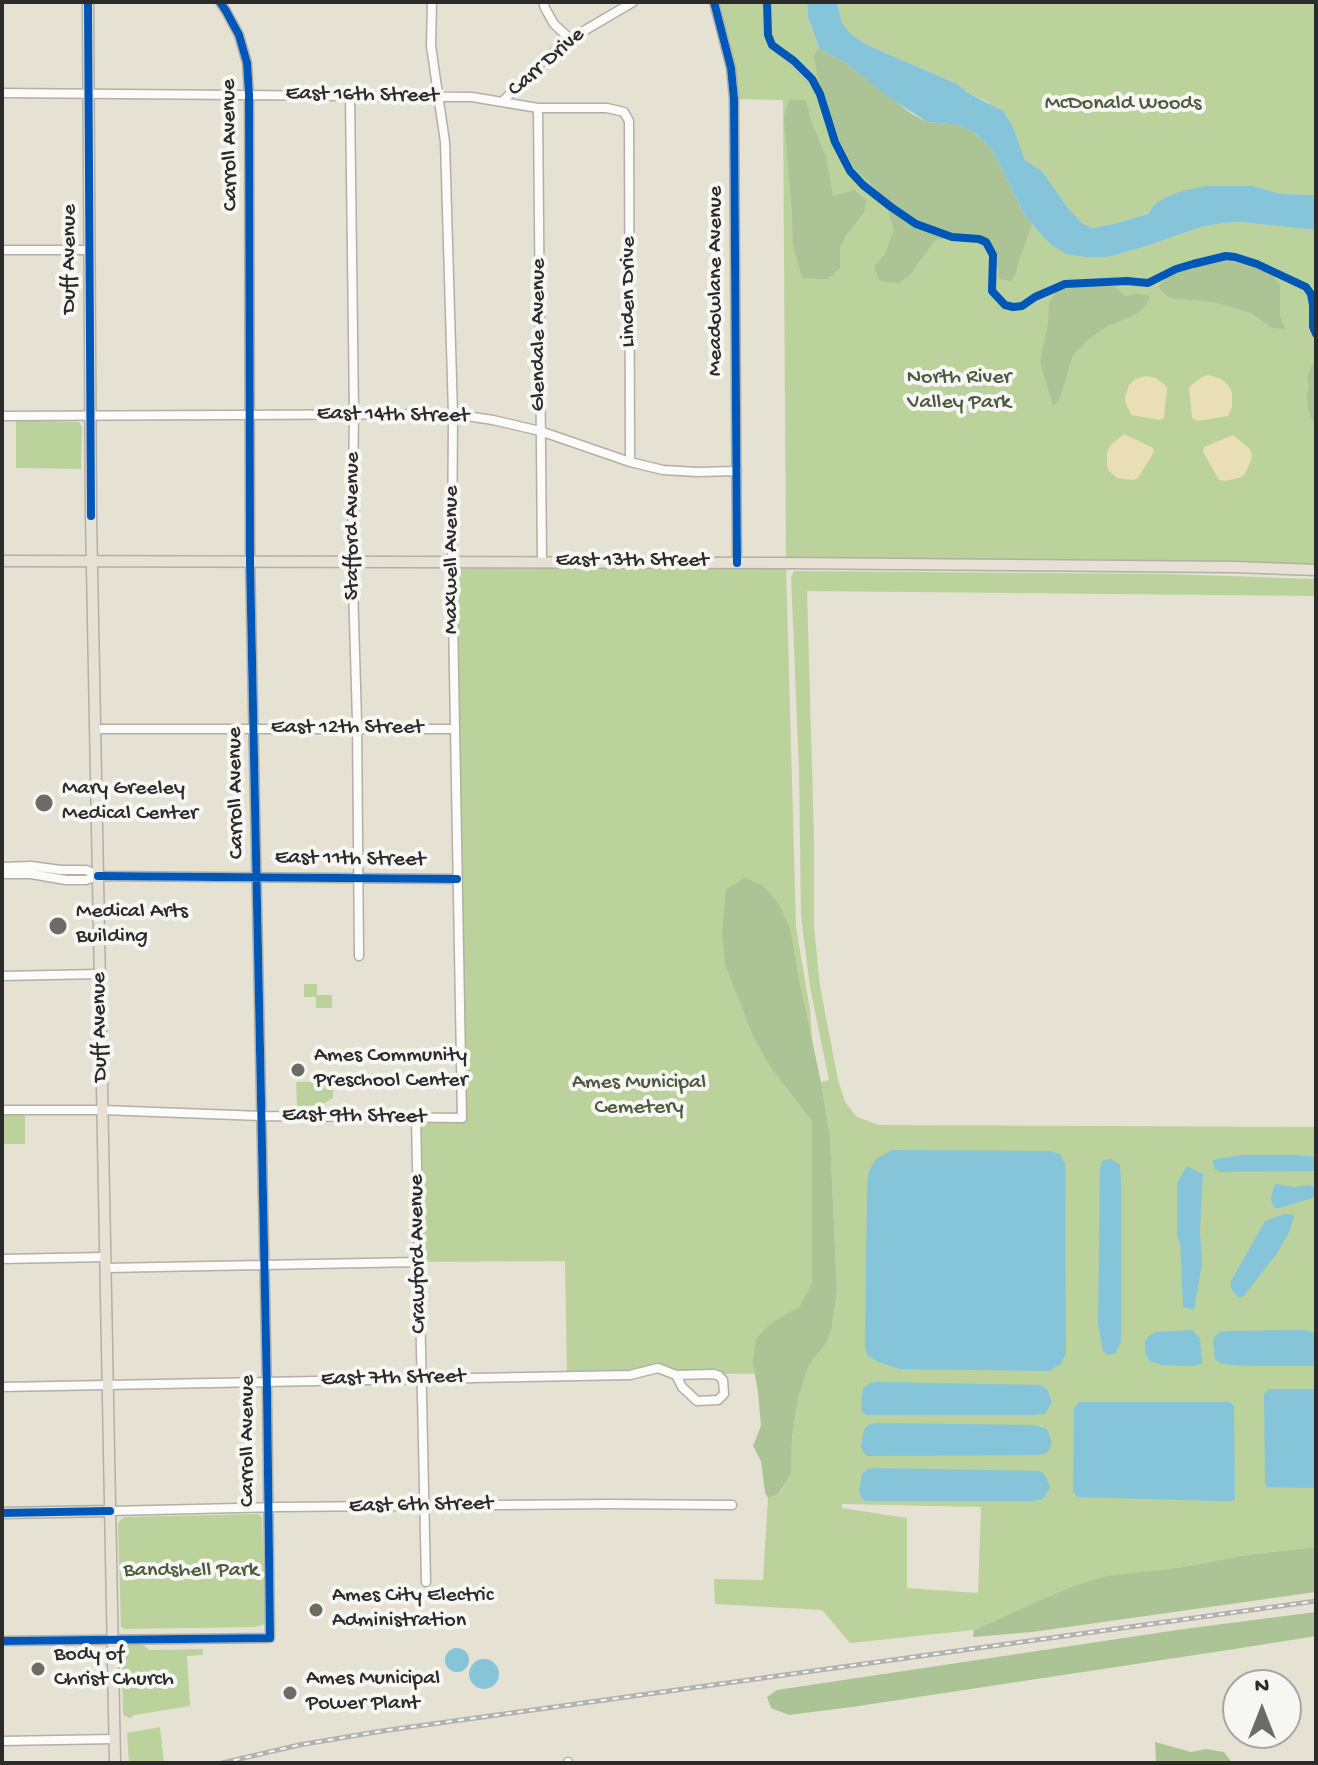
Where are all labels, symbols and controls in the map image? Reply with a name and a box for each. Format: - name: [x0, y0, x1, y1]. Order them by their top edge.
- street label: Carr Drive: [503, 23, 591, 103]
- street label: Carroll Avenue: [217, 79, 245, 211]
- street label: East 16th Street: [285, 81, 439, 111]
- park label: McDonald Woods: [1045, 92, 1201, 118]
- street label: Meadowlane Avenue: [704, 186, 730, 376]
- street label: Duff Avenue: [58, 204, 84, 314]
- street label: Linden Drive: [617, 236, 643, 348]
- street label: Glendale Avenue: [527, 258, 553, 412]
- park label: North River Valley Park: [907, 366, 1011, 418]
- street label: East 14th Street: [317, 401, 469, 431]
- street label: Stafford Avenue: [341, 452, 367, 600]
- street label: Maxwell Avenue: [440, 486, 466, 634]
- street label: East 13th Street: [555, 549, 709, 575]
- street label: East 12th Street: [271, 716, 423, 742]
- street label: Carroll Avenue: [223, 727, 251, 859]
- place label: Mary Greeley Medical Center: [62, 777, 198, 828]
- marker: Mary Greeley Medical Center: [33, 792, 55, 814]
- street label: East 11th Street: [274, 845, 426, 875]
- place label: Medical Arts Building: [76, 900, 188, 952]
- marker: Medical Arts Building: [47, 915, 69, 937]
- street label: Duff Avenue: [87, 972, 115, 1082]
- place label: Ames Community Preschool Center: [314, 1044, 467, 1096]
- marker: Ames Community Preschool Center: [289, 1061, 307, 1079]
- park label: Ames Municipal Cemetery: [572, 1071, 706, 1122]
- street label: East 9th Street: [282, 1103, 426, 1131]
- street label: Crawford Avenue: [404, 1174, 434, 1334]
- street label: East 7th Street: [321, 1365, 465, 1393]
- street label: Carroll Avenue: [236, 1375, 262, 1507]
- street label: East 6th Street: [349, 1492, 493, 1520]
- park label: Bandshell Park: [124, 1559, 258, 1585]
- place label: Ames City Electric Administration: [332, 1584, 493, 1636]
- marker: Ames City Electric Administration: [307, 1601, 325, 1619]
- place label: Body of Christ Church: [54, 1643, 174, 1694]
- marker: Body of Christ Church: [29, 1660, 47, 1678]
- place label: Ames Municipal Power Plant: [306, 1667, 440, 1718]
- north arrow: [1222, 1669, 1302, 1749]
- text: N: [1255, 1674, 1269, 1700]
- marker: Ames Municipal Power Plant: [281, 1684, 299, 1702]

